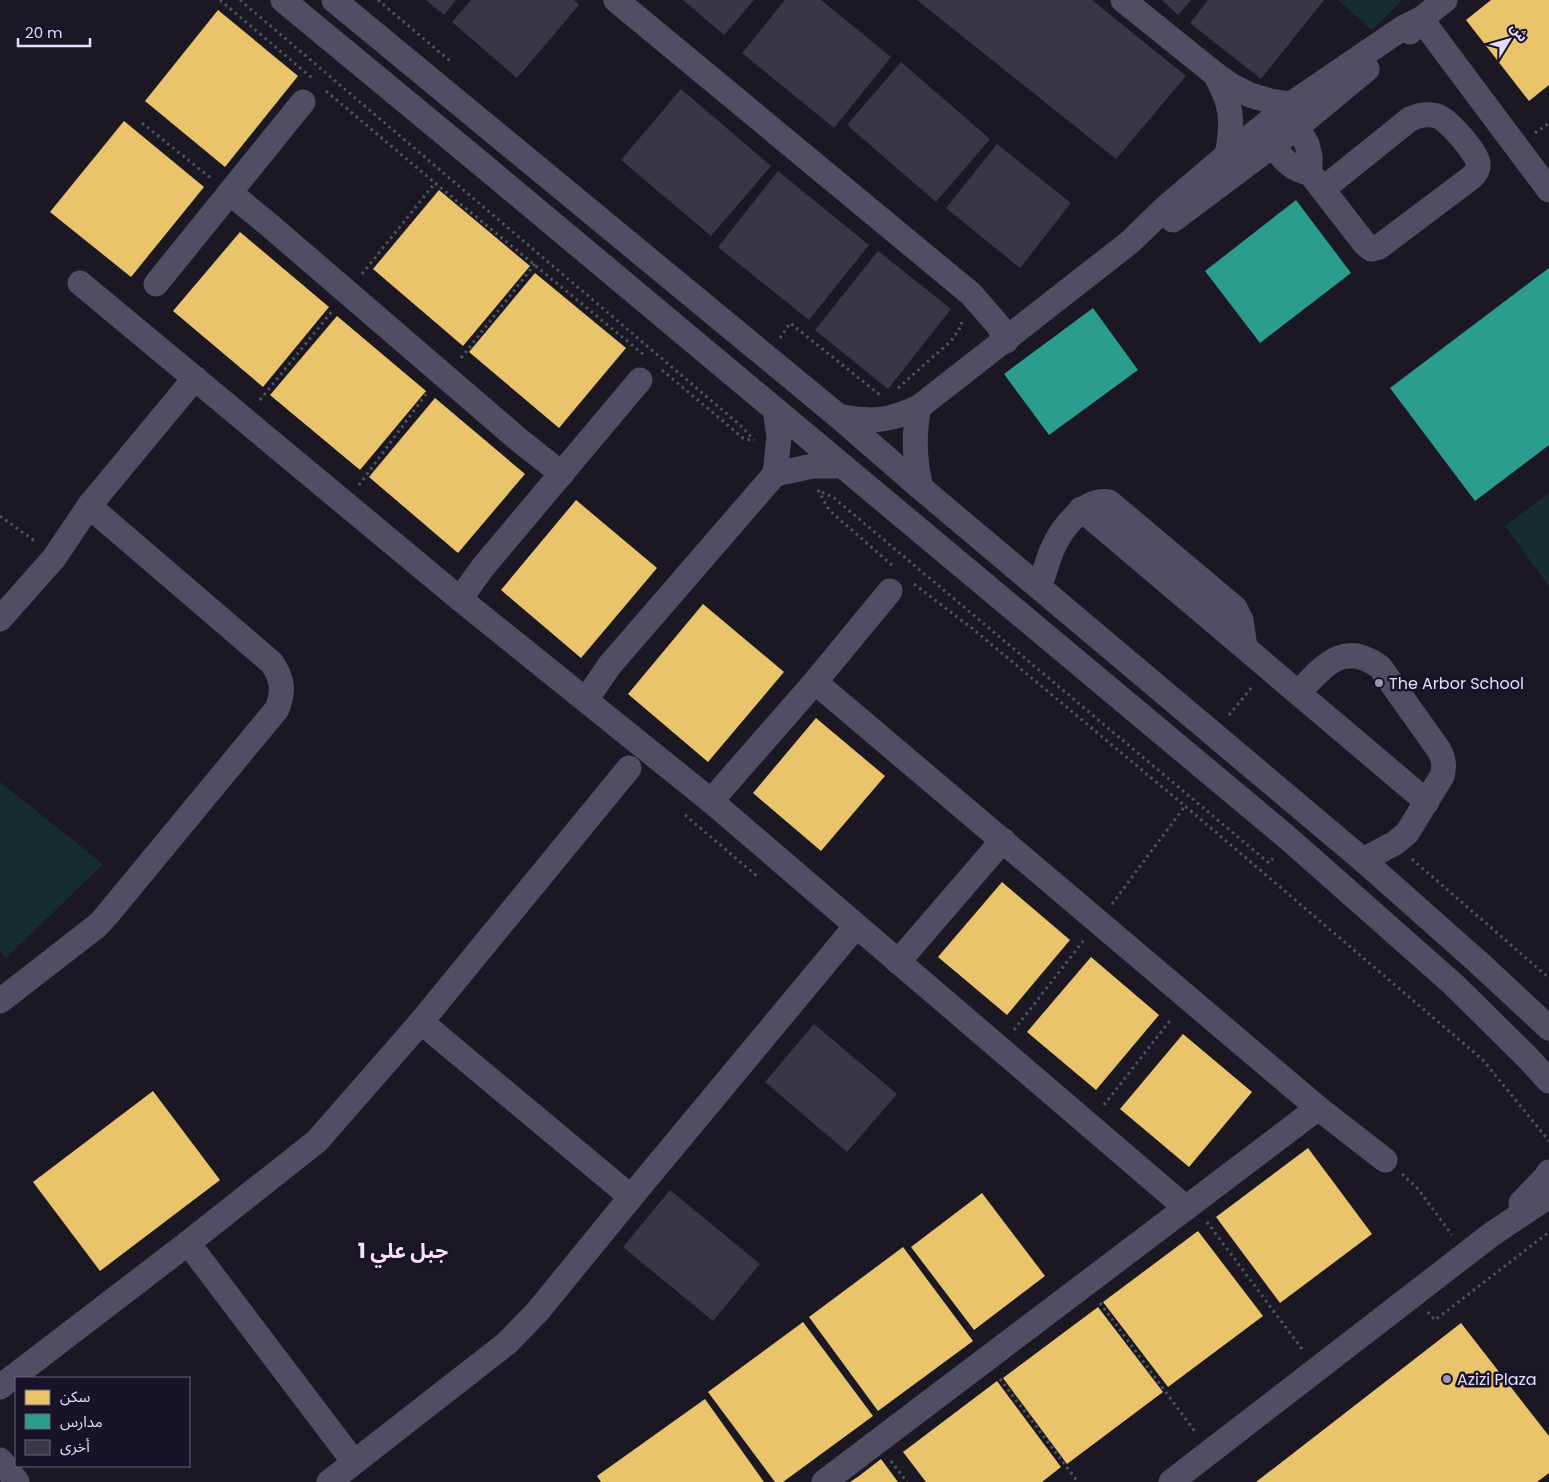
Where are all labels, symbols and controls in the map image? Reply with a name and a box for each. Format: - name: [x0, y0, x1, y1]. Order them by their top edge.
- scale bar: [18, 15, 90, 47]
- north arrow: [1484, 15, 1534, 65]
- text: ش: [1506, 18, 1533, 46]
- text: 20 m: [25, 22, 63, 43]
- place label: The Arbor School: [1389, 672, 1524, 695]
- marker: The Arbor School: [1373, 677, 1385, 689]
- district label: جبل علي 1: [358, 1236, 448, 1268]
- place label: Azizi Plaza: [1457, 1368, 1537, 1391]
- marker: Azizi Plaza: [1441, 1373, 1453, 1385]
- legend: [15, 1377, 190, 1467]
- text: سكن: [60, 1386, 91, 1407]
- text: مدارس: [60, 1411, 103, 1432]
- text: أخرى: [60, 1436, 90, 1457]

